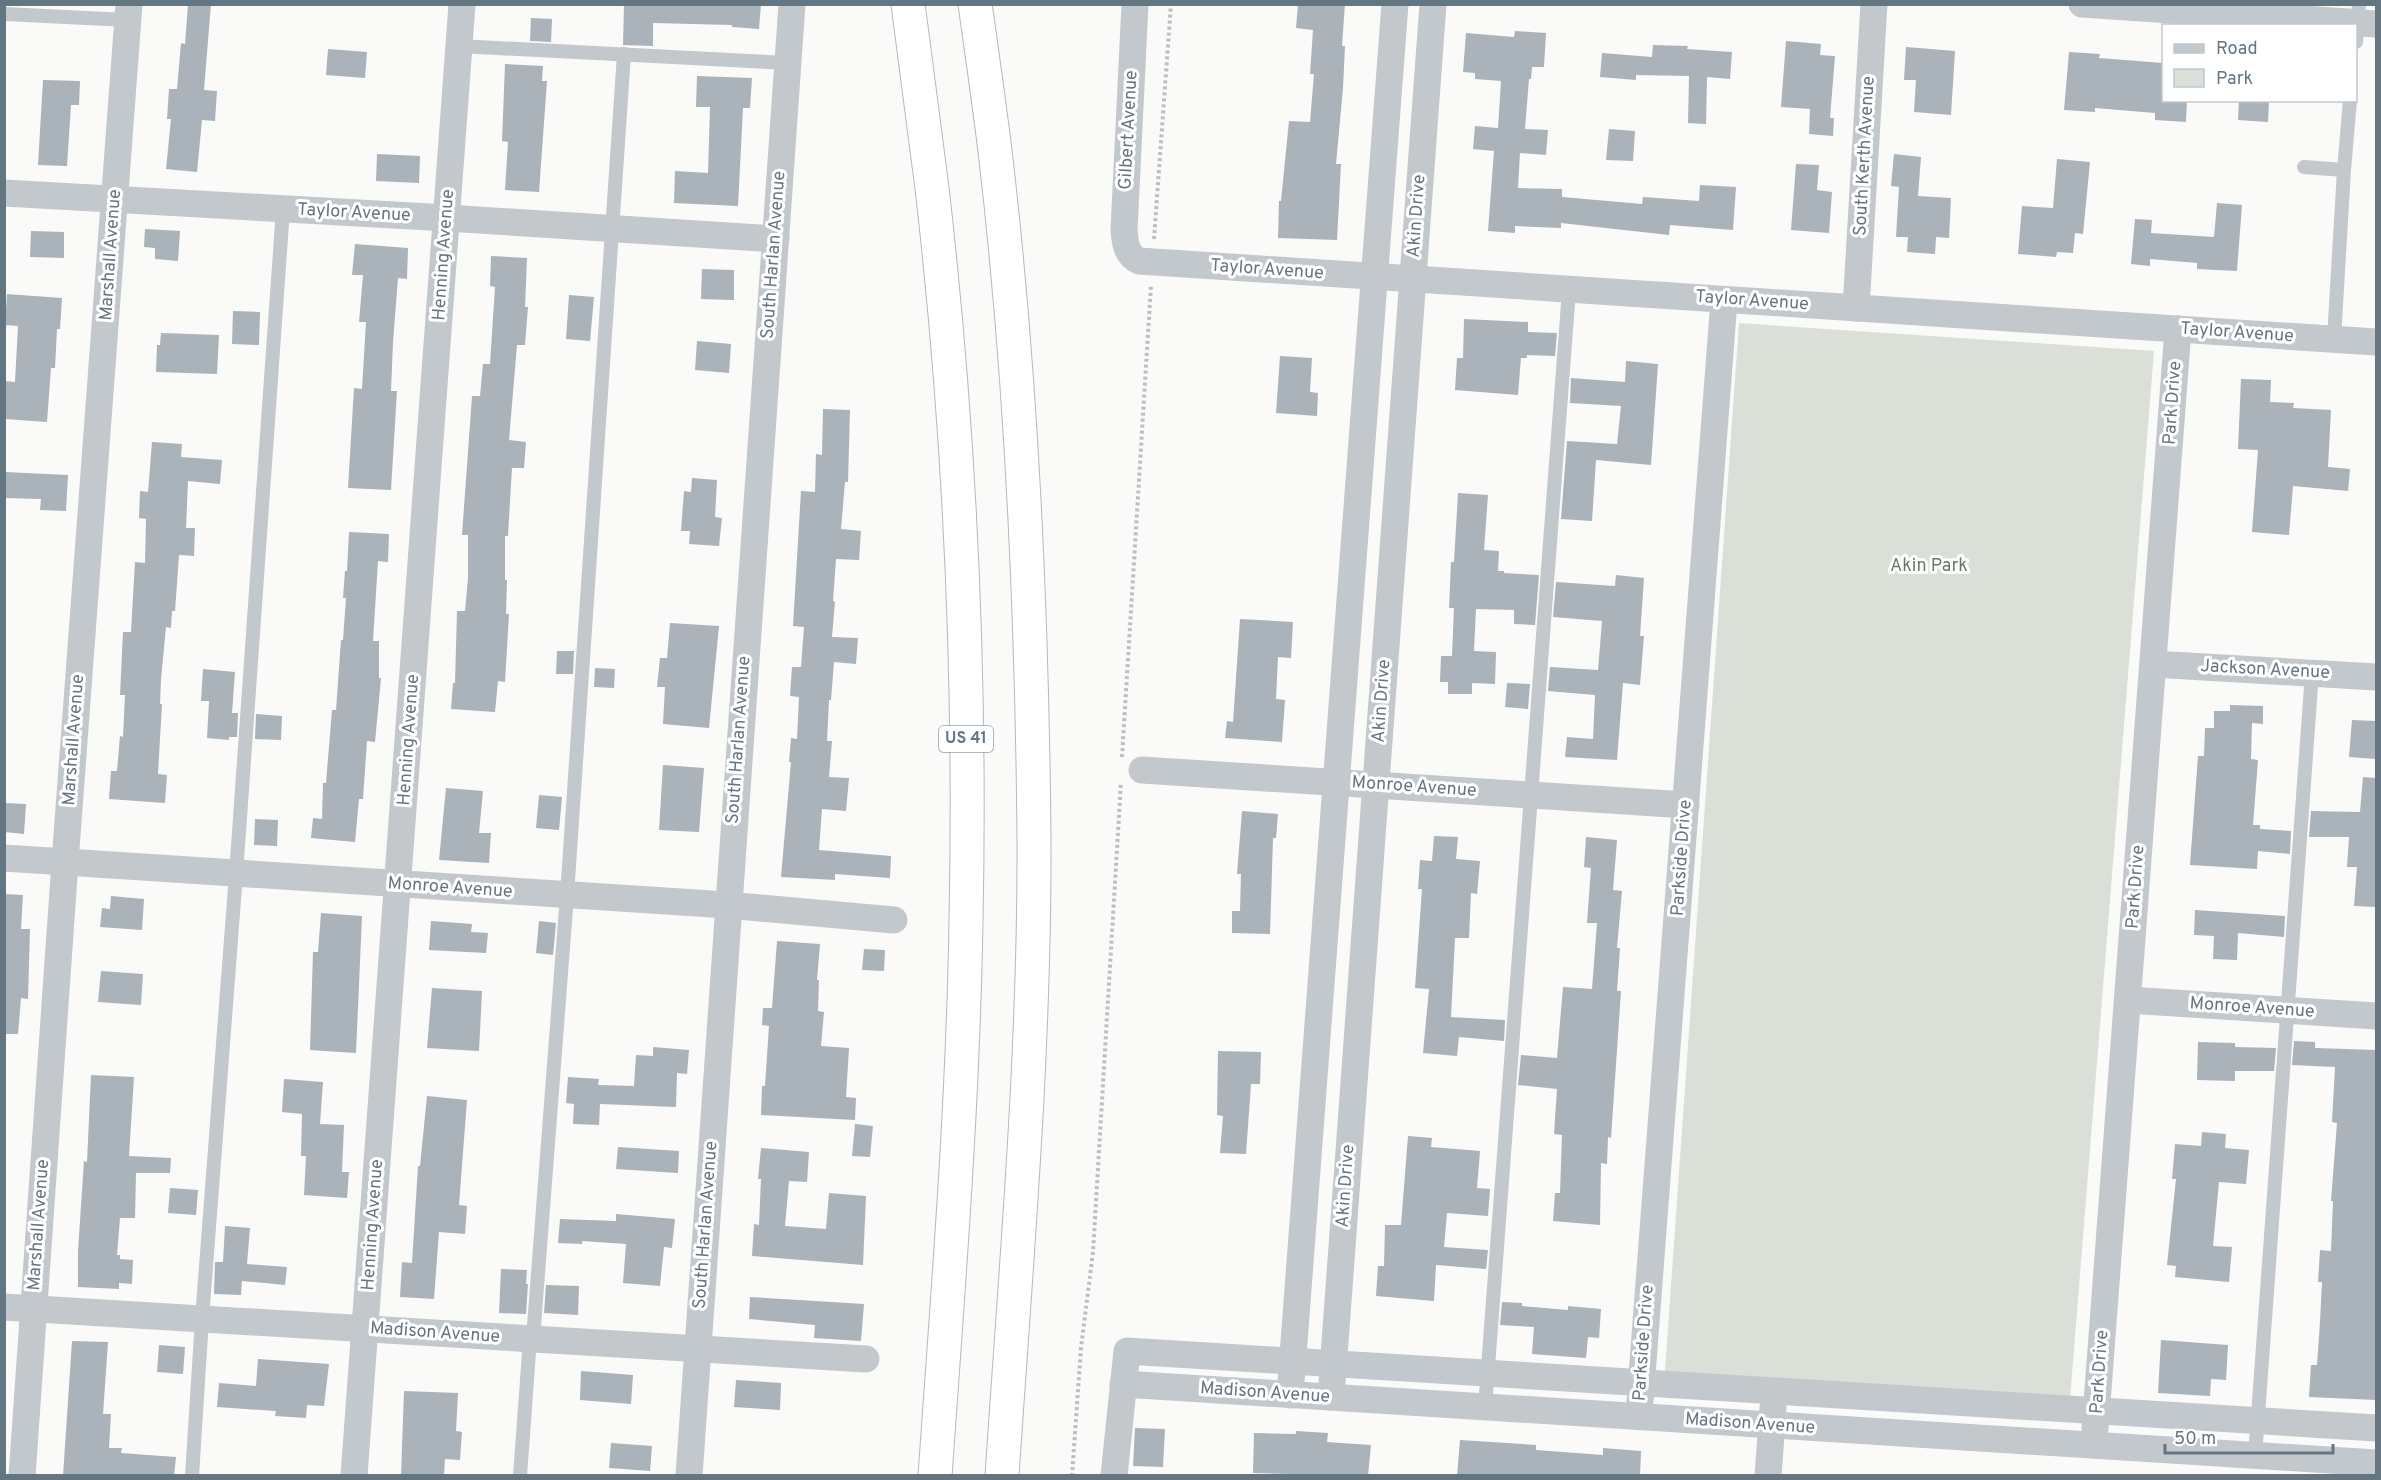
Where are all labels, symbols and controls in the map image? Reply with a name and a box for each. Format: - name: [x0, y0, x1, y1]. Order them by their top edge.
- legend: [2162, 24, 2357, 102]
- text: Road: [2216, 38, 2258, 61]
- text: Park: [2216, 68, 2253, 91]
- street label: Gilbert Avenue: [1114, 70, 1144, 190]
- street label: South Kerth Avenue: [1849, 75, 1881, 237]
- street label: South Harlan Avenue: [757, 170, 791, 340]
- street label: Akin Drive: [1403, 174, 1431, 258]
- street label: Marshall Avenue: [95, 188, 127, 322]
- street label: Henning Avenue: [428, 188, 460, 322]
- street label: Taylor Avenue: [297, 199, 411, 227]
- street label: Taylor Avenue: [1210, 255, 1324, 285]
- street label: Taylor Avenue: [1695, 286, 1809, 316]
- street label: Taylor Avenue: [2180, 318, 2294, 348]
- street label: Park Drive: [2159, 360, 2187, 446]
- park label: Akin Park: [1890, 555, 1968, 578]
- street label: South Harlan Avenue: [722, 655, 756, 825]
- street label: Jackson Avenue: [2200, 655, 2330, 685]
- street label: Akin Drive: [1368, 659, 1396, 743]
- street label: Marshall Avenue: [58, 673, 90, 807]
- street label: Henning Avenue: [393, 673, 425, 807]
- road number: US 41: [939, 726, 993, 752]
- street label: Monroe Avenue: [1351, 771, 1477, 803]
- street label: Parkside Drive: [1666, 799, 1698, 917]
- street label: Park Drive: [2122, 844, 2150, 930]
- street label: Monroe Avenue: [387, 872, 513, 904]
- street label: Monroe Avenue: [2189, 992, 2315, 1024]
- street label: South Harlan Avenue: [689, 1140, 723, 1310]
- street label: Akin Drive: [1332, 1144, 1360, 1228]
- street label: Marshall Avenue: [23, 1158, 55, 1292]
- street label: Henning Avenue: [357, 1158, 389, 1292]
- street label: Parkside Drive: [1628, 1284, 1660, 1402]
- street label: Madison Avenue: [369, 1317, 501, 1349]
- street label: Park Drive: [2086, 1329, 2114, 1415]
- street label: Madison Avenue: [1199, 1377, 1331, 1409]
- street label: Madison Avenue: [1684, 1408, 1816, 1440]
- scale bar: [2165, 1417, 2333, 1455]
- text: 50 m: [2174, 1428, 2216, 1451]

